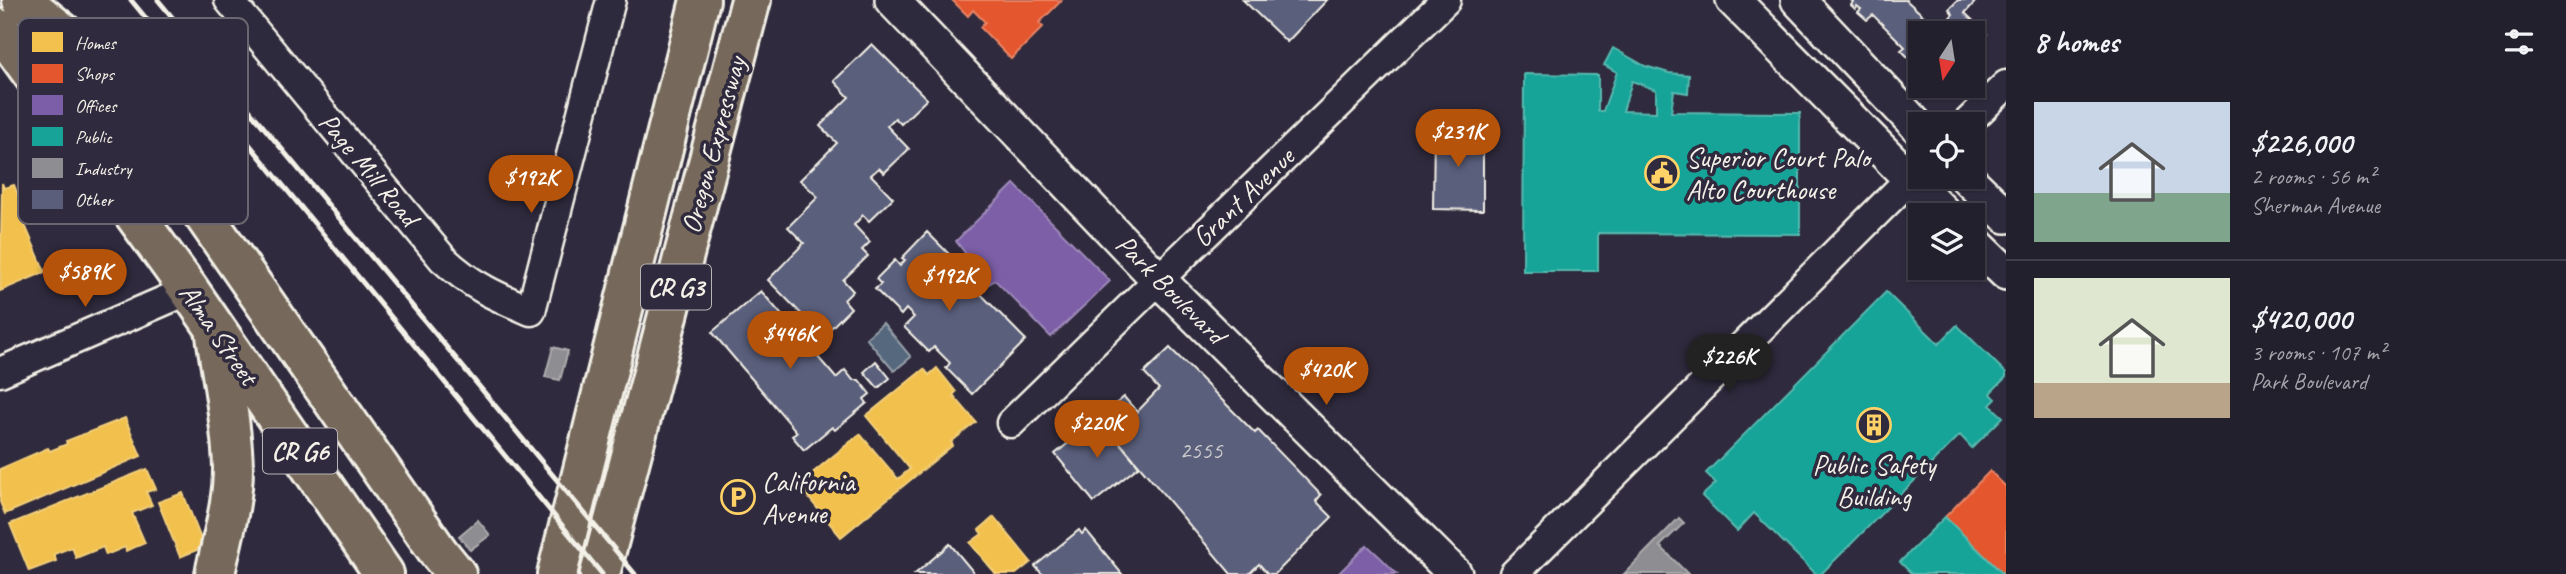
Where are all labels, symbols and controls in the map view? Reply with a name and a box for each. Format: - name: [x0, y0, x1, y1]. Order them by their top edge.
- legend: [18, 18, 248, 224]
- north arrow: [1908, 21, 1984, 98]
- map controls: [1908, 21, 1985, 280]
- text: 8 homes: [2034, 23, 2119, 61]
- icon: filters: [2500, 23, 2538, 61]
- text: Homes: [75, 31, 117, 55]
- street label: Oregon Expressway: [673, 51, 754, 237]
- text: Shops: [75, 62, 115, 86]
- text: Offices: [75, 94, 118, 118]
- street label: Page Mill Road: [311, 105, 429, 236]
- pin: $231K: [1409, 110, 1507, 169]
- button: locate: [1908, 112, 1985, 189]
- text: $231K: [1431, 117, 1485, 146]
- text: $226,000: [2251, 124, 2352, 162]
- text: Public: [75, 125, 113, 149]
- icon: home: [2090, 130, 2174, 214]
- street label: Grant Avenue: [1185, 138, 1303, 254]
- place label: Superior Court Palo Alto Courthouse: [1686, 140, 1873, 207]
- public building icon: Superior Court Palo Alto Courthouse: [1643, 154, 1681, 192]
- pin: $192K: [482, 156, 580, 215]
- text: Industry: [75, 157, 133, 181]
- text: 2 rooms · 56 m²: [2251, 162, 2375, 191]
- text: $192K: [505, 163, 557, 192]
- text: Other: [75, 188, 115, 212]
- text: Sherman Avenue: [2251, 191, 2380, 220]
- button: layers: [1908, 203, 1985, 280]
- street label: Park Boulevard: [1109, 227, 1236, 354]
- pin: $589K: [36, 250, 134, 309]
- pin: $192K: [900, 254, 998, 313]
- text: $589K: [59, 257, 111, 286]
- text: $192K: [923, 261, 975, 290]
- road number: CR G3: [641, 264, 711, 310]
- street label: Alma Street: [172, 277, 268, 394]
- text: $420,000: [2251, 300, 2351, 338]
- icon: home: [2090, 306, 2174, 390]
- pin: $446K: [741, 312, 839, 371]
- text: $446K: [763, 319, 817, 348]
- pin: $226K: [1680, 334, 1778, 394]
- text: 3 rooms · 107 m²: [2251, 338, 2386, 367]
- text: $226K: [1702, 342, 1756, 371]
- pin: $420K: [1277, 348, 1375, 407]
- text: $420K: [1299, 355, 1353, 384]
- text: Park Boulevard: [2251, 367, 2367, 396]
- pin: $220K: [1048, 400, 1146, 460]
- building icon: Public Safety Building: [1855, 406, 1893, 444]
- text: $220K: [1070, 408, 1124, 437]
- road number: CR G6: [263, 428, 337, 474]
- house number: 2555: [1179, 435, 1224, 465]
- place label: Public Safety Building: [1813, 447, 1938, 514]
- place label: California Avenue: [762, 464, 856, 531]
- parking icon: California Avenue: [719, 478, 757, 516]

